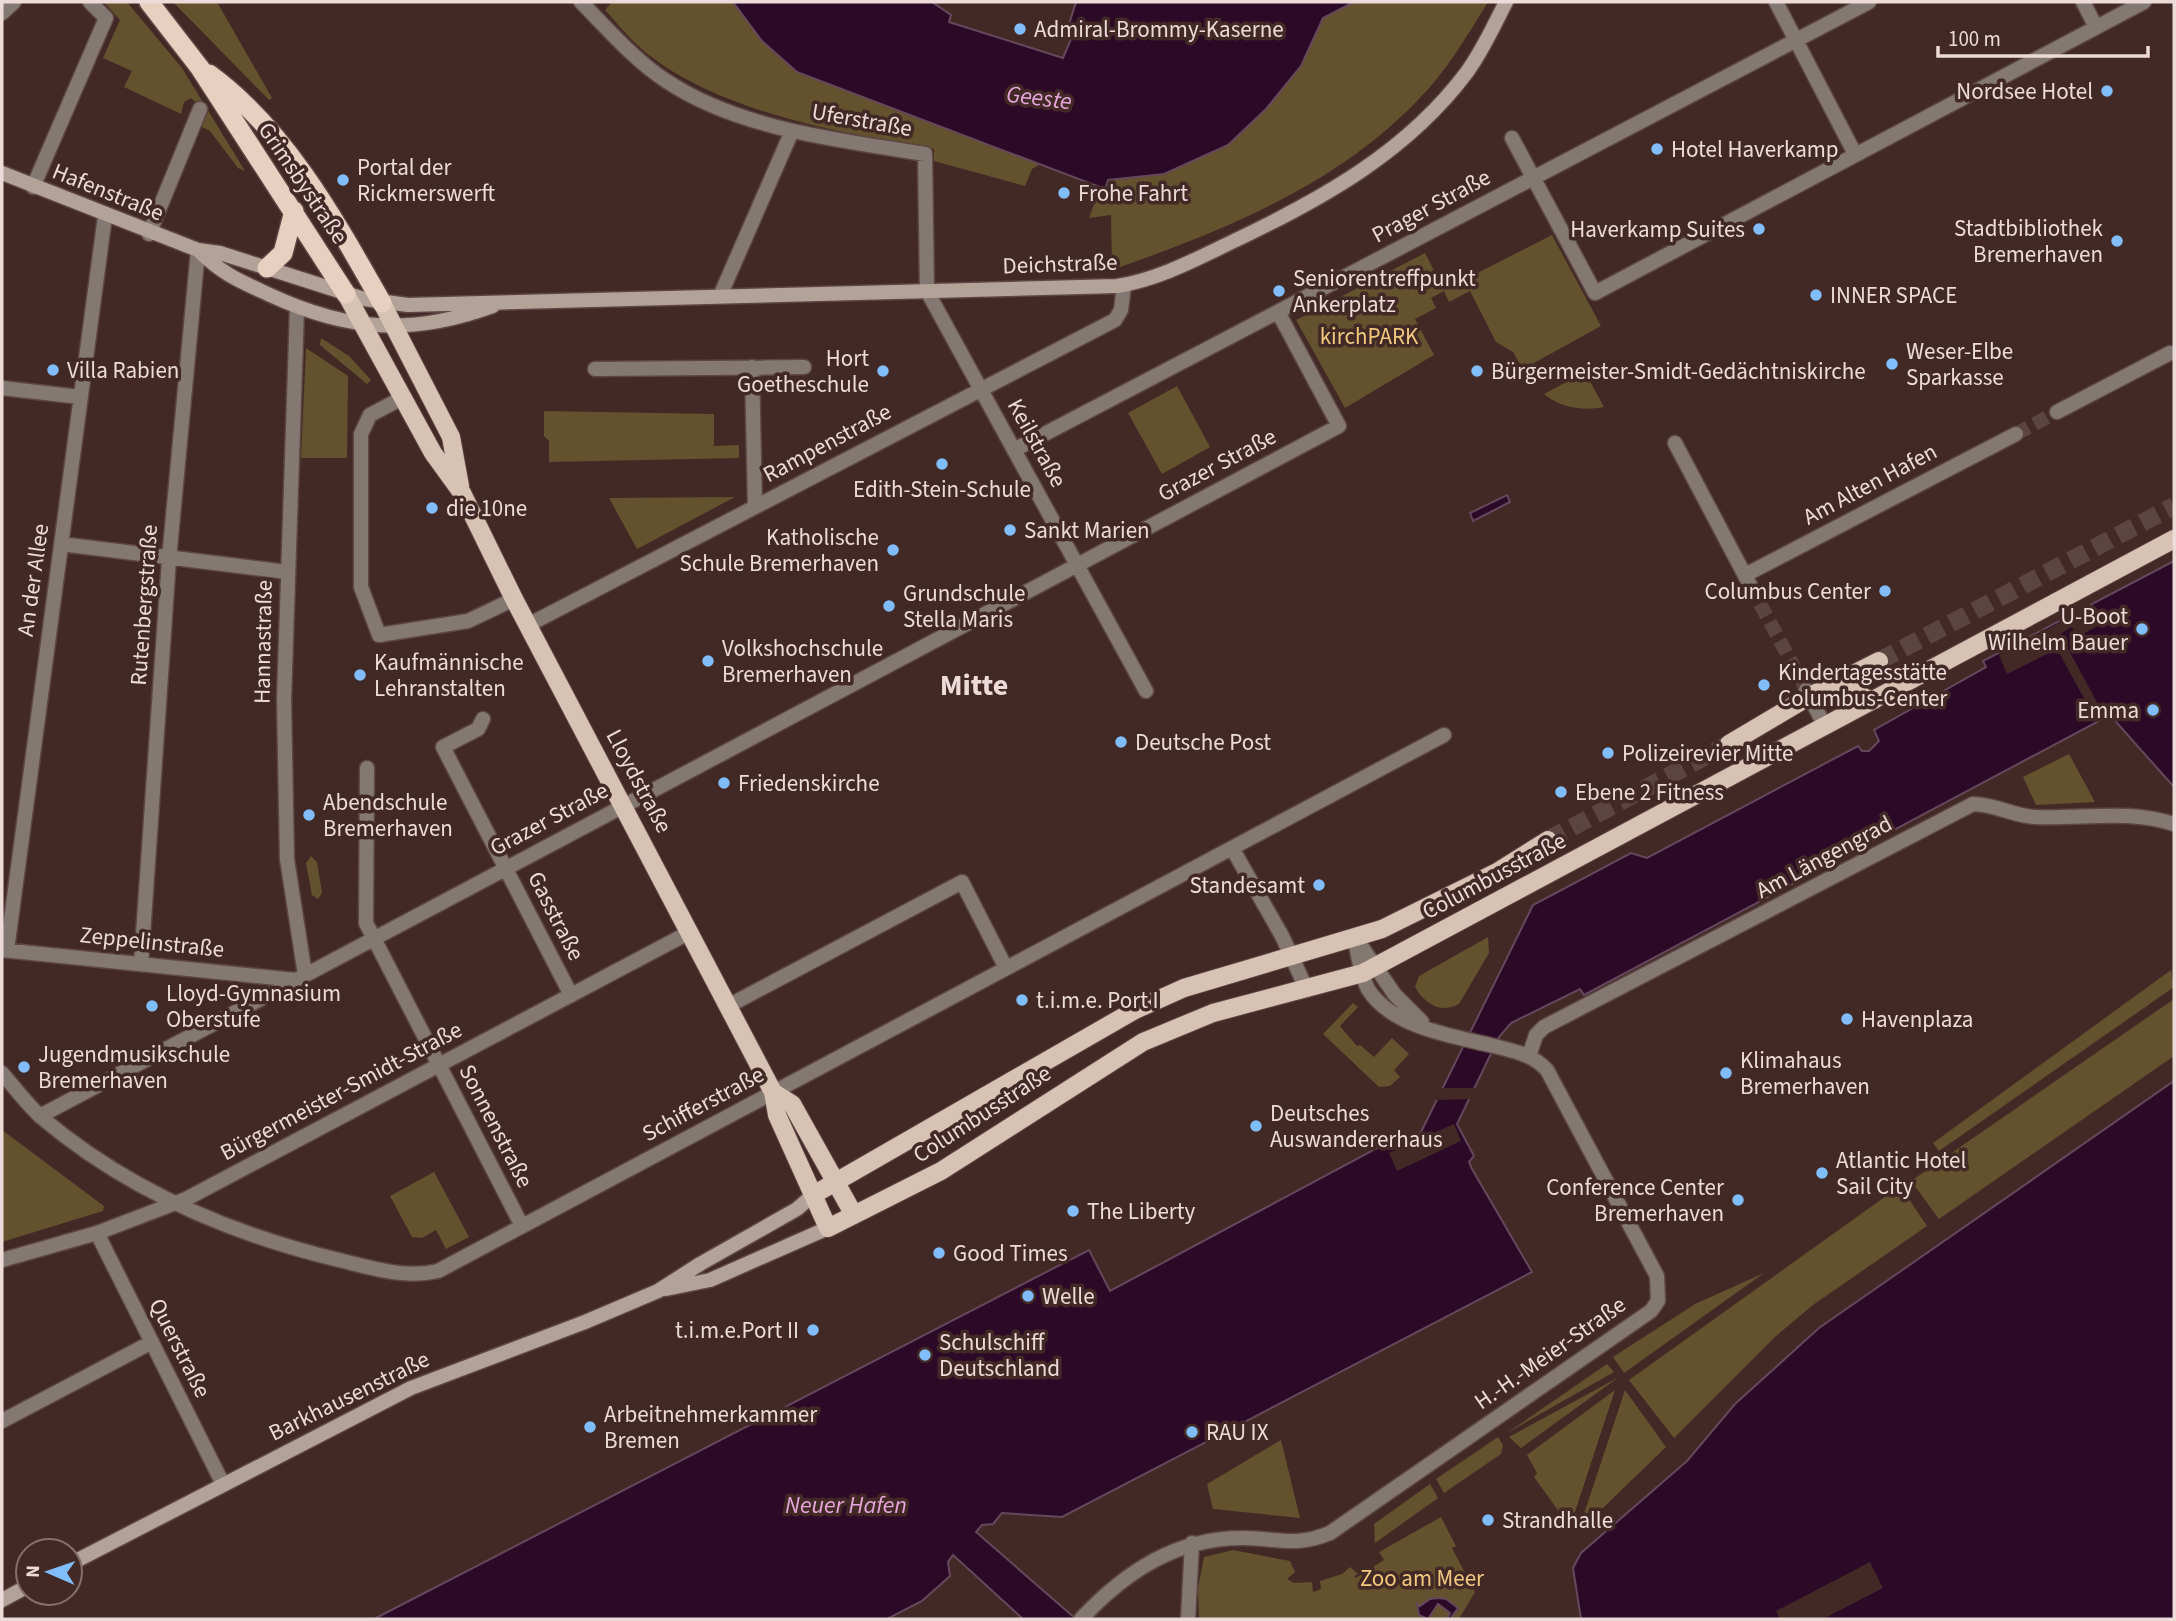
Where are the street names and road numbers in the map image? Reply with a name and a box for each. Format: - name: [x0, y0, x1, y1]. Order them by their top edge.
- street label: Uferstraße: [809, 95, 915, 145]
- street label: Grimsbystraße: [250, 116, 356, 250]
- street label: Hafenstraße: [47, 155, 169, 229]
- street label: Prager Straße: [1366, 161, 1496, 251]
- street label: Deichstraße: [1002, 246, 1118, 282]
- street label: Keilstraße: [999, 393, 1075, 493]
- street label: Rampenstraße: [757, 395, 897, 491]
- street label: Grazer Straße: [1152, 420, 1282, 510]
- street label: Am Alten Hafen: [1797, 435, 1943, 533]
- street label: An der Allee: [9, 522, 57, 638]
- street label: Rutenbergstraße: [122, 523, 166, 687]
- street label: Hannastraße: [245, 580, 281, 704]
- street label: Lloydstraße: [598, 723, 680, 839]
- street label: Grazer Straße: [484, 774, 614, 864]
- street label: Am Längengrad: [1750, 807, 1898, 907]
- street label: Columbusstraße: [1416, 824, 1572, 928]
- street label: Gasstraße: [519, 866, 593, 966]
- street label: Zeppelinstraße: [78, 918, 226, 966]
- street label: Bürgermeister-Smidt-Straße: [214, 1013, 468, 1169]
- street label: Columbusstraße: [907, 1057, 1057, 1171]
- street label: Schifferstraße: [636, 1058, 770, 1150]
- street label: Sonnenstraße: [451, 1059, 541, 1193]
- street label: H.-H.-Meier-Straße: [1467, 1288, 1633, 1418]
- street label: Querstraße: [141, 1293, 219, 1403]
- street label: Barkhausenstraße: [263, 1343, 435, 1449]

